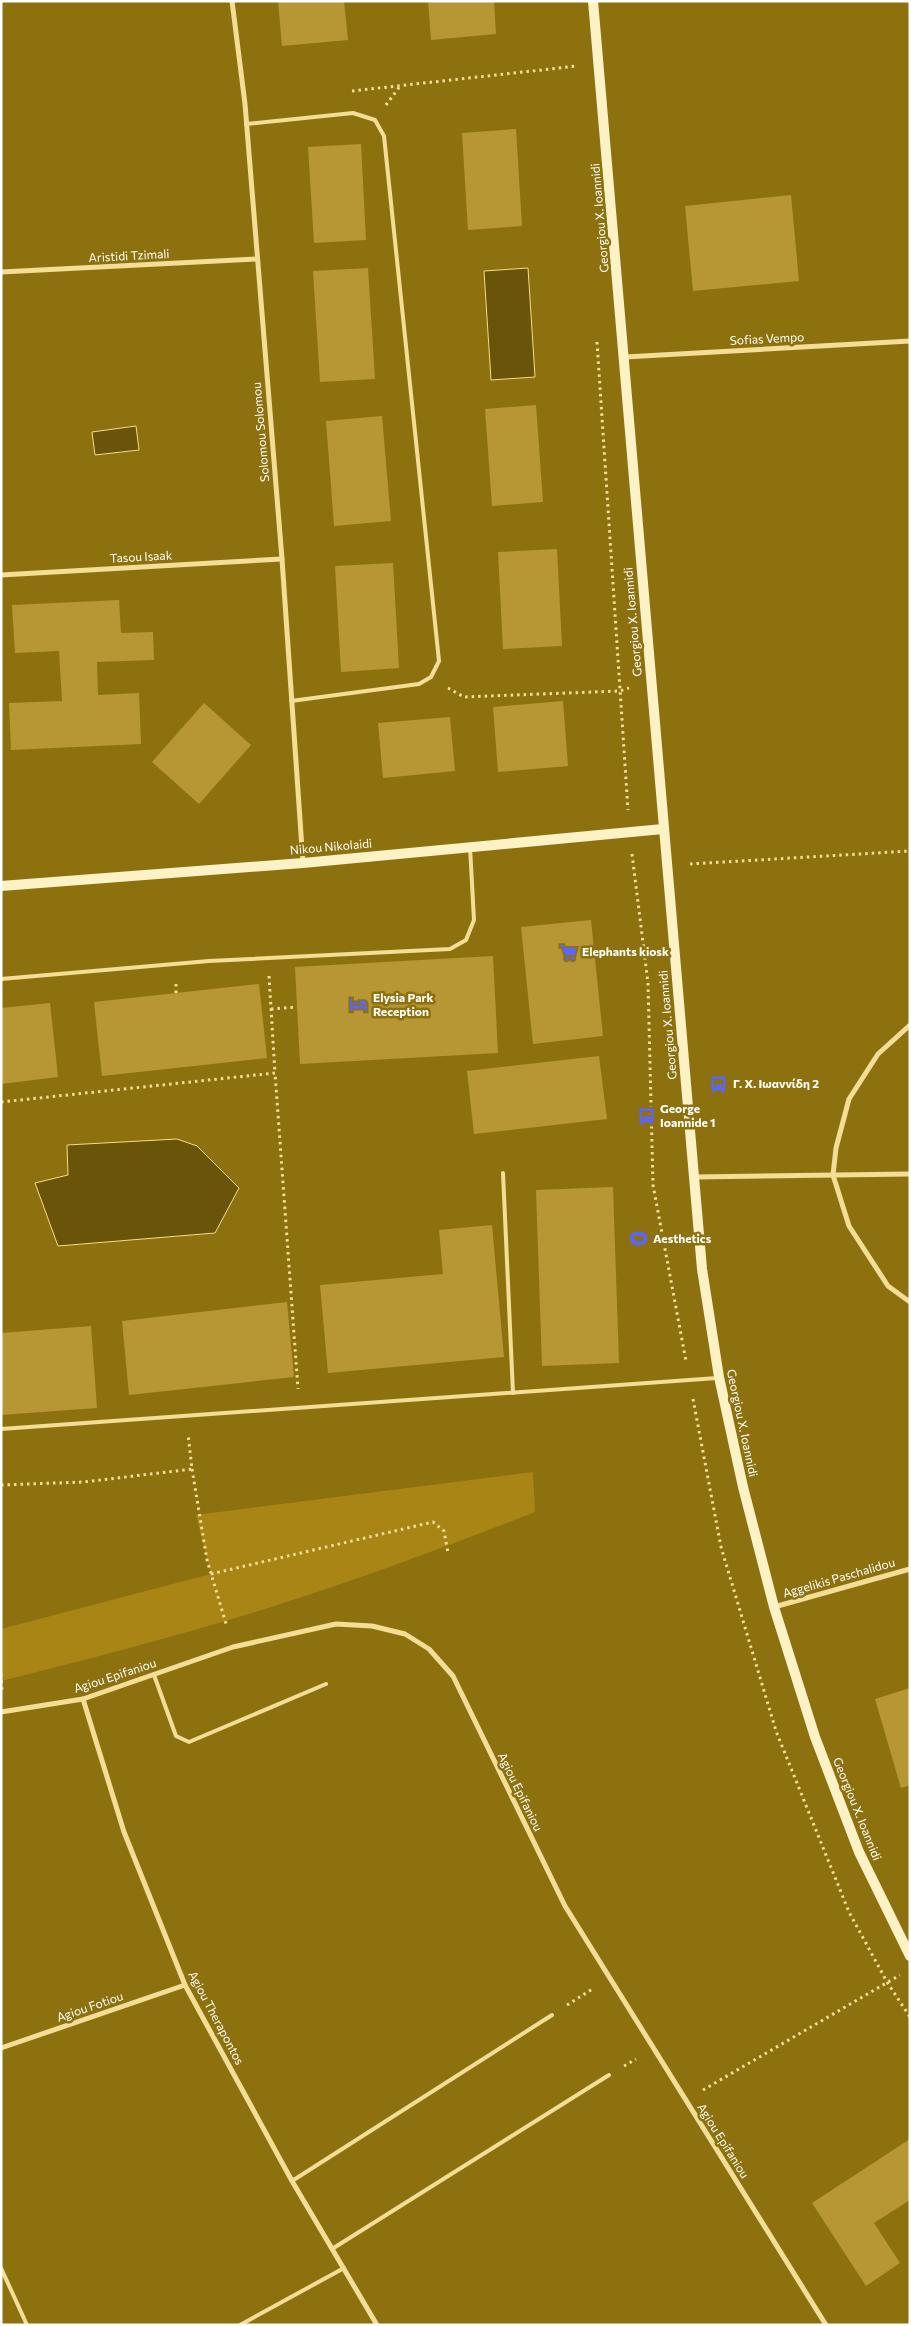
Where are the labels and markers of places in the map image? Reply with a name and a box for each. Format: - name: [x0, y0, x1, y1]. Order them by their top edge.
- supermarket icon: Elephants kiosk: [558, 942, 578, 962]
- place label: Elephants kiosk: [582, 944, 669, 958]
- place label: Elysia Park Reception: [373, 990, 433, 1018]
- hotel icon: Elysia Park Reception: [349, 995, 369, 1015]
- bus stop icon: Γ. Χ. Ιωαννίδη 2: [709, 1074, 729, 1094]
- place label: Γ. Χ. Ιωαννίδη 2: [733, 1076, 819, 1090]
- place label: George Ioannide 1: [660, 1101, 716, 1129]
- bus stop icon: George Ioannide 1: [636, 1106, 656, 1126]
- sports icon: Aesthetics: [629, 1229, 649, 1249]
- place label: Aesthetics: [653, 1231, 712, 1245]

